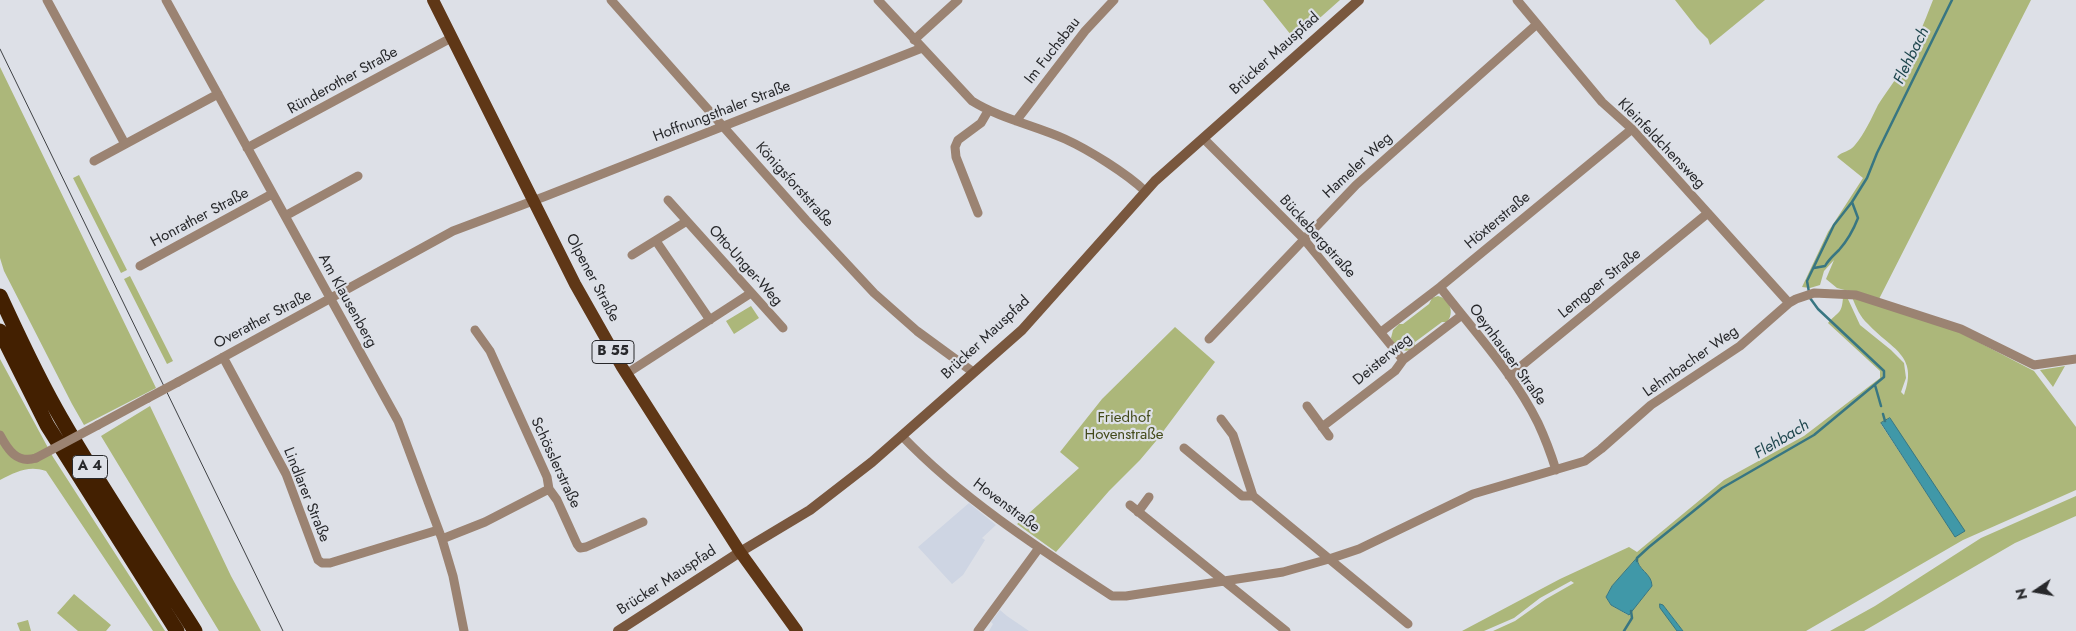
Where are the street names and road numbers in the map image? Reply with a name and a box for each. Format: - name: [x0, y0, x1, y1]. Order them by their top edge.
- street label: Brücker Mauspfad: [1227, 9, 1323, 99]
- street label: Im Fuchsbau: [1021, 14, 1085, 88]
- street label: Ründerother Straße: [285, 43, 401, 119]
- street label: Hoffnungsthaler Straße: [651, 78, 793, 146]
- street label: Kleinfeldchensweg: [1613, 95, 1709, 193]
- street label: Hameler Weg: [1320, 129, 1396, 203]
- street label: Königsforststraße: [751, 139, 837, 231]
- street label: Honrather Straße: [148, 185, 252, 251]
- street label: Höxterstraße: [1462, 189, 1534, 253]
- street label: Bückebergstraße: [1275, 192, 1359, 282]
- street label: Otto-Unger-Weg: [704, 222, 786, 310]
- street label: Olpener Straße: [561, 231, 623, 325]
- street label: Lemgoer Straße: [1555, 245, 1645, 323]
- street label: Am Klausenberg: [314, 251, 380, 351]
- street label: Overather Straße: [211, 287, 315, 353]
- street label: Brücker Mauspfad: [938, 292, 1034, 384]
- street label: Oeynhauser Straße: [1464, 301, 1550, 409]
- street label: Lehmbacher Weg: [1640, 322, 1742, 402]
- street label: Deisterweg: [1350, 330, 1416, 390]
- road number: B 55: [592, 341, 634, 364]
- street label: Schösslerstraße: [526, 415, 584, 511]
- street label: Lindlarer Straße: [279, 445, 333, 545]
- road number: A 4: [72, 456, 108, 478]
- street label: Hovenstraße: [969, 475, 1043, 537]
- street label: Brücker Mauspfad: [614, 542, 720, 620]

